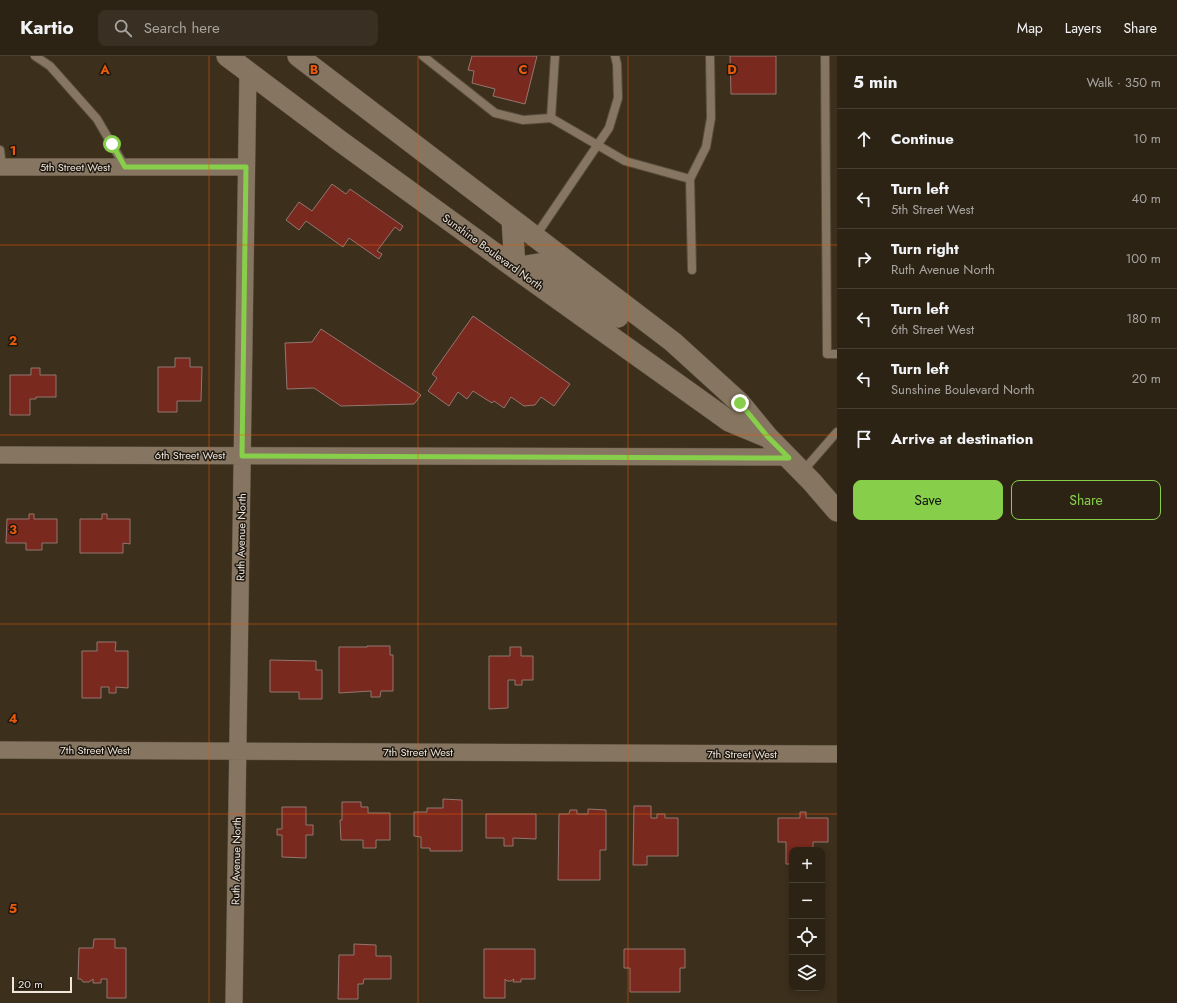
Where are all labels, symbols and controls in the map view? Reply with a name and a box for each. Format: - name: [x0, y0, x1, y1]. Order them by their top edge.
- search box: [98, 10, 378, 46]
- text: Kartio: [20, 14, 74, 41]
- icon: search: [112, 17, 134, 39]
- text: Search here: [144, 17, 220, 39]
- text: Map: [1017, 18, 1043, 38]
- text: Layers: [1065, 18, 1101, 38]
- text: Share: [1123, 18, 1157, 38]
- text: A: [99, 60, 110, 79]
- text: B: [310, 60, 319, 79]
- text: C: [518, 60, 528, 79]
- text: D: [727, 60, 737, 79]
- text: 5 min: [853, 70, 897, 94]
- text: Walk · 350 m: [1086, 73, 1161, 92]
- icon: ahead: [853, 128, 875, 150]
- text: Continue: [891, 128, 954, 150]
- text: 10 m: [1133, 129, 1161, 148]
- route start: [103, 135, 121, 153]
- text: 1: [10, 141, 16, 160]
- street label: 5th Street West: [40, 159, 110, 175]
- text: Turn left: [891, 178, 949, 200]
- icon: left: [853, 188, 875, 210]
- text: 40 m: [1132, 189, 1161, 208]
- text: 5th Street West: [891, 200, 974, 219]
- street label: Sunshine Boulevard North: [439, 210, 547, 294]
- text: Turn right: [891, 238, 959, 260]
- icon: right: [853, 248, 875, 270]
- text: 100 m: [1126, 249, 1161, 268]
- text: Ruth Avenue North: [891, 260, 995, 279]
- text: Turn left: [891, 298, 949, 320]
- icon: left: [853, 308, 875, 330]
- text: 180 m: [1126, 309, 1161, 328]
- text: 6th Street West: [891, 320, 974, 339]
- text: 2: [9, 331, 17, 350]
- text: Turn left: [891, 358, 949, 380]
- icon: left: [853, 368, 875, 390]
- text: 20 m: [1132, 369, 1161, 388]
- text: Sunshine Boulevard North: [891, 380, 1035, 399]
- route end: [731, 394, 749, 412]
- icon: arrive: [853, 428, 875, 450]
- text: Arrive at destination: [891, 428, 1033, 450]
- street label: 6th Street West: [155, 447, 226, 463]
- button: Save: [853, 480, 1003, 520]
- button: Share: [1011, 480, 1161, 520]
- street label: Ruth Avenue North: [232, 493, 250, 581]
- text: 3: [9, 520, 17, 539]
- text: 4: [8, 709, 18, 728]
- street label: 7th Street West: [60, 742, 130, 758]
- street label: 7th Street West: [383, 744, 453, 760]
- street label: 7th Street West: [707, 746, 777, 762]
- street label: Ruth Avenue North: [227, 817, 245, 905]
- map controls: [789, 847, 825, 991]
- button: +: [789, 847, 825, 883]
- button: −: [789, 883, 825, 919]
- text: 5: [9, 899, 17, 918]
- button: locate: [789, 919, 825, 955]
- button: layers: [789, 955, 825, 991]
- scale bar: [12, 975, 72, 994]
- text: 20 m: [18, 976, 43, 992]

